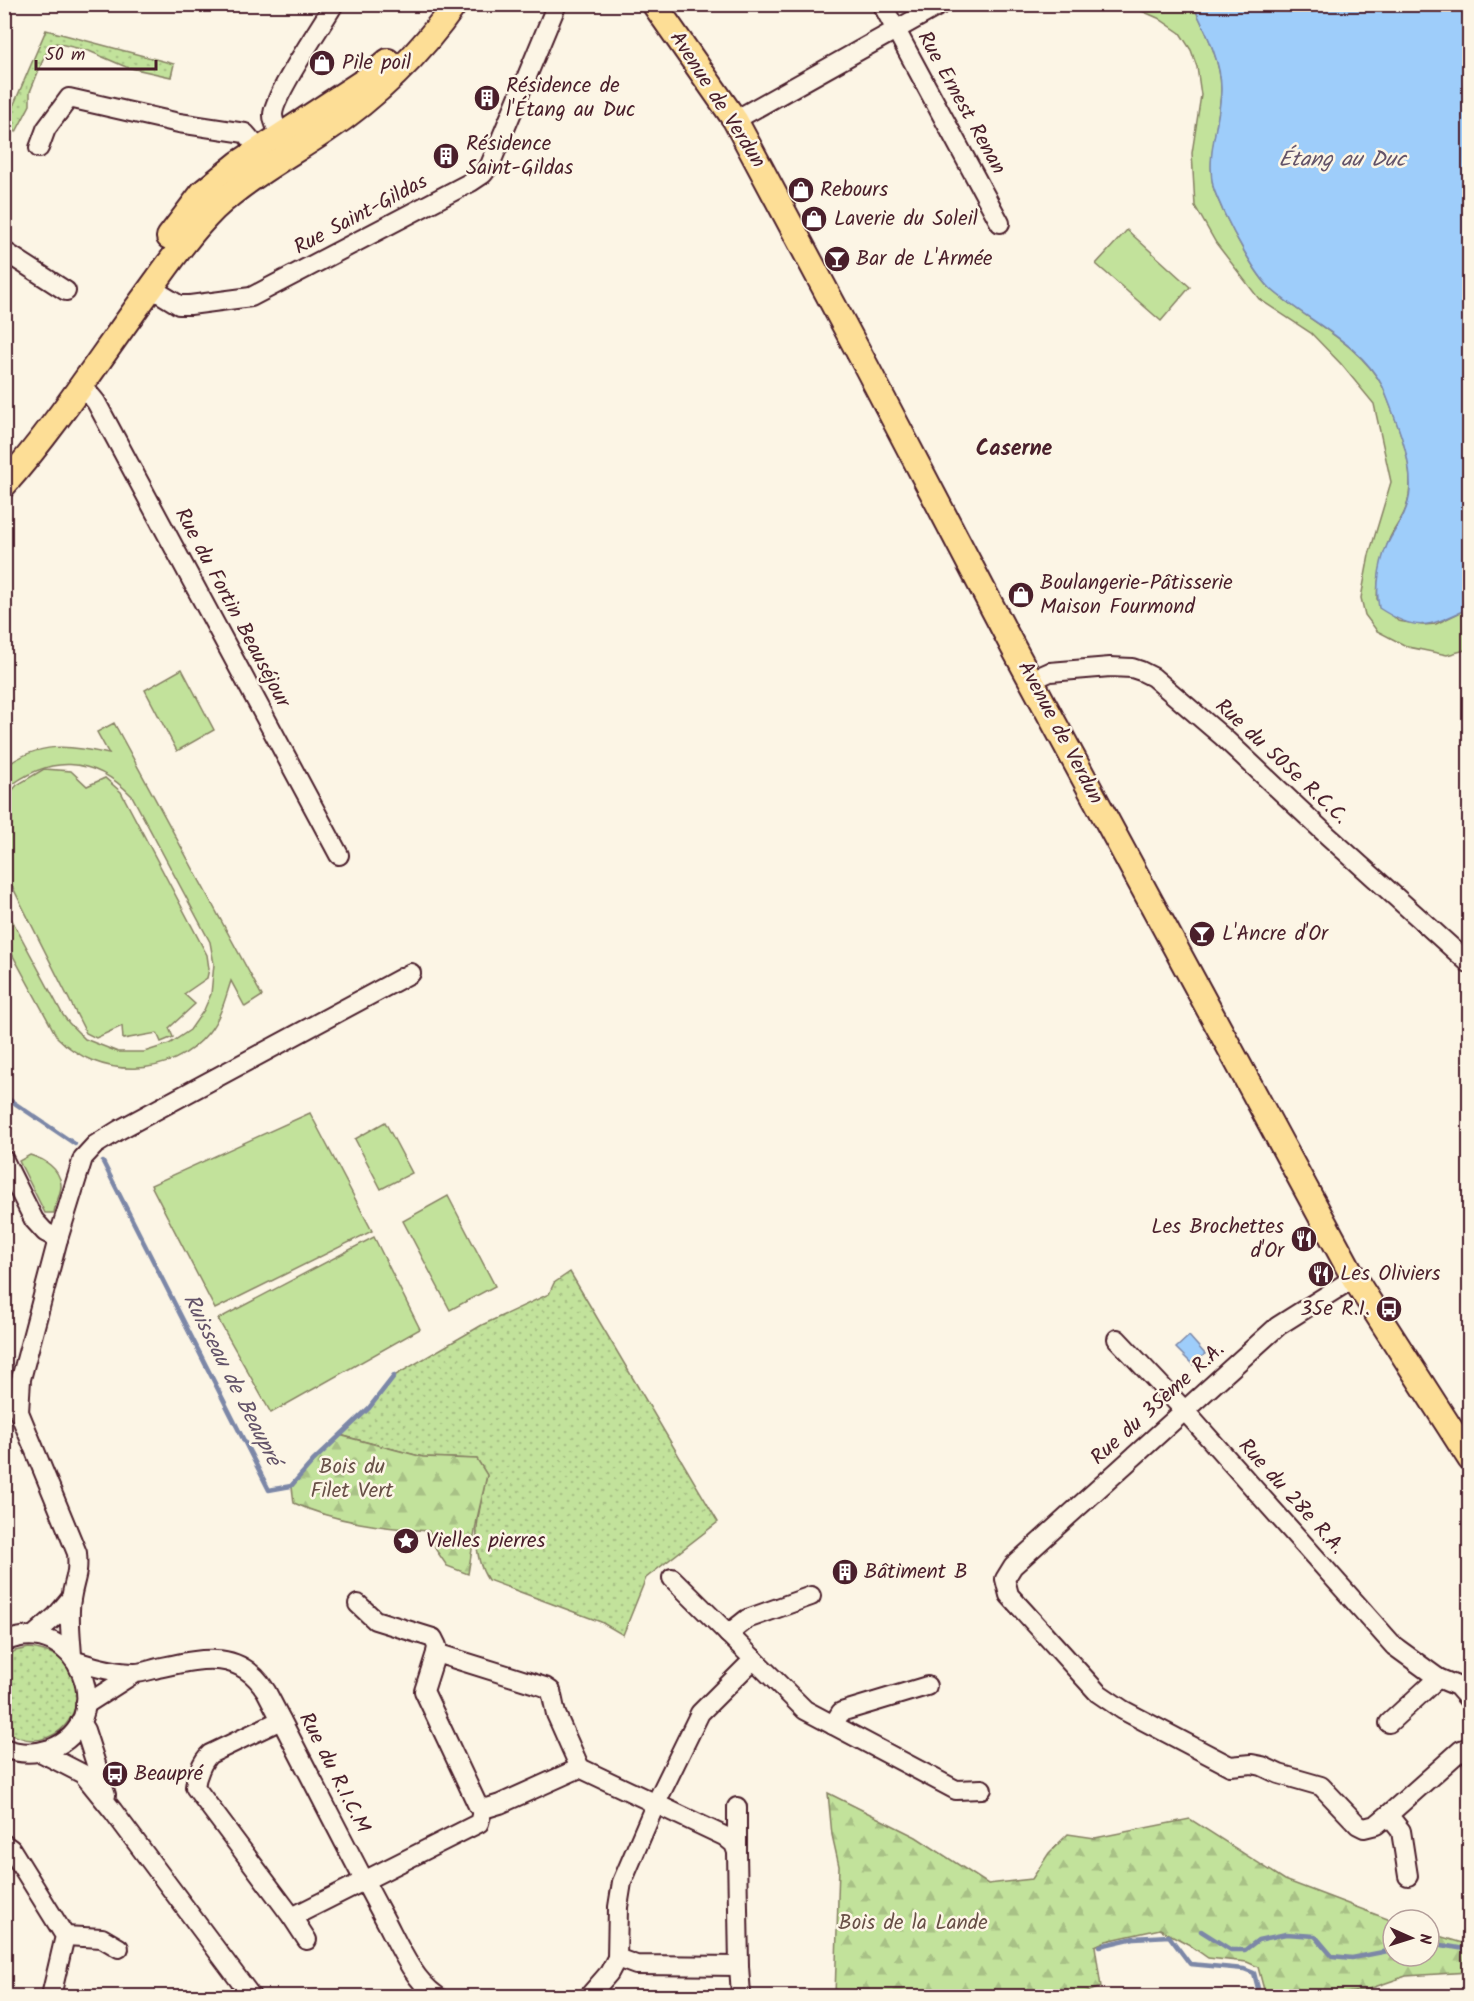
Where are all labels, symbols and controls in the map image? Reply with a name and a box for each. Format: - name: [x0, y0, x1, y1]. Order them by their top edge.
- street label: Avenue de Verdun: [660, 25, 774, 175]
- street label: Rue Ernest Renan: [908, 25, 1014, 181]
- scale bar: [36, 33, 156, 71]
- text: 50 m: [45, 41, 85, 70]
- place label: Pile poil: [342, 47, 411, 80]
- shop icon: Pile poil: [307, 48, 337, 78]
- place label: Résidence de l'Étang au Duc: [506, 70, 635, 127]
- building icon: Résidence de l'Étang au Duc: [472, 83, 502, 113]
- place label: Résidence Saint-Gildas: [466, 128, 573, 185]
- building icon: Résidence Saint-Gildas: [431, 141, 461, 171]
- water label: Étang au Duc: [1279, 143, 1408, 178]
- street label: Rue Saint-Gildas: [288, 166, 434, 264]
- place label: Rebours: [820, 174, 888, 207]
- shop icon: Rebours: [786, 175, 816, 205]
- place label: Laverie du Soleil: [834, 203, 978, 236]
- shop icon: Laverie du Soleil: [799, 204, 829, 234]
- place label: Bar de L'Armée: [856, 243, 993, 276]
- bar icon: Bar de L'Armée: [822, 244, 852, 274]
- district label: Caserne: [976, 432, 1053, 467]
- street label: Rue du Fortin Beauséjour: [165, 502, 299, 715]
- place label: Boulangerie-Pâtisserie Maison Fourmond: [1040, 567, 1233, 624]
- shop icon: Boulangerie-Pâtisserie Maison Fourmond: [1006, 580, 1036, 610]
- street label: Avenue de Verdun: [1008, 656, 1112, 810]
- street label: Rue du 505e R.C.C.: [1207, 691, 1355, 833]
- place label: L'Ancre d'Or: [1222, 918, 1329, 951]
- bar icon: L'Ancre d'Or: [1187, 919, 1217, 949]
- place label: Les Brochettes d'Or: [1151, 1211, 1285, 1268]
- restaurant icon: Les Brochettes d'Or: [1289, 1224, 1319, 1254]
- place label: Les Oliviers: [1340, 1258, 1441, 1291]
- restaurant icon: Les Oliviers: [1306, 1259, 1336, 1289]
- water label: Ruisseau de Beaupré: [173, 1288, 292, 1477]
- place label: 35e R.I.: [1300, 1293, 1370, 1326]
- bus stop icon: 35e R.I.: [1374, 1294, 1404, 1324]
- street label: Rue du 35ème R.A.: [1083, 1334, 1233, 1474]
- street label: Rue du 28e R.A.: [1230, 1431, 1352, 1563]
- park label: Bois du Filet Vert: [311, 1451, 394, 1508]
- place label: Vielles pierres: [426, 1525, 546, 1558]
- place icon: Vielles pierres: [391, 1526, 421, 1556]
- place label: Bâtiment B: [864, 1556, 968, 1589]
- building icon: Bâtiment B: [830, 1557, 860, 1587]
- street label: Rue du R.I.C.M: [289, 1707, 379, 1840]
- place label: Beaupré: [134, 1758, 204, 1791]
- bus stop icon: Beaupré: [100, 1759, 130, 1789]
- park label: Bois de la Lande: [838, 1907, 988, 1940]
- north arrow: [1381, 1908, 1441, 1968]
- text: N: [1412, 1933, 1437, 1944]

